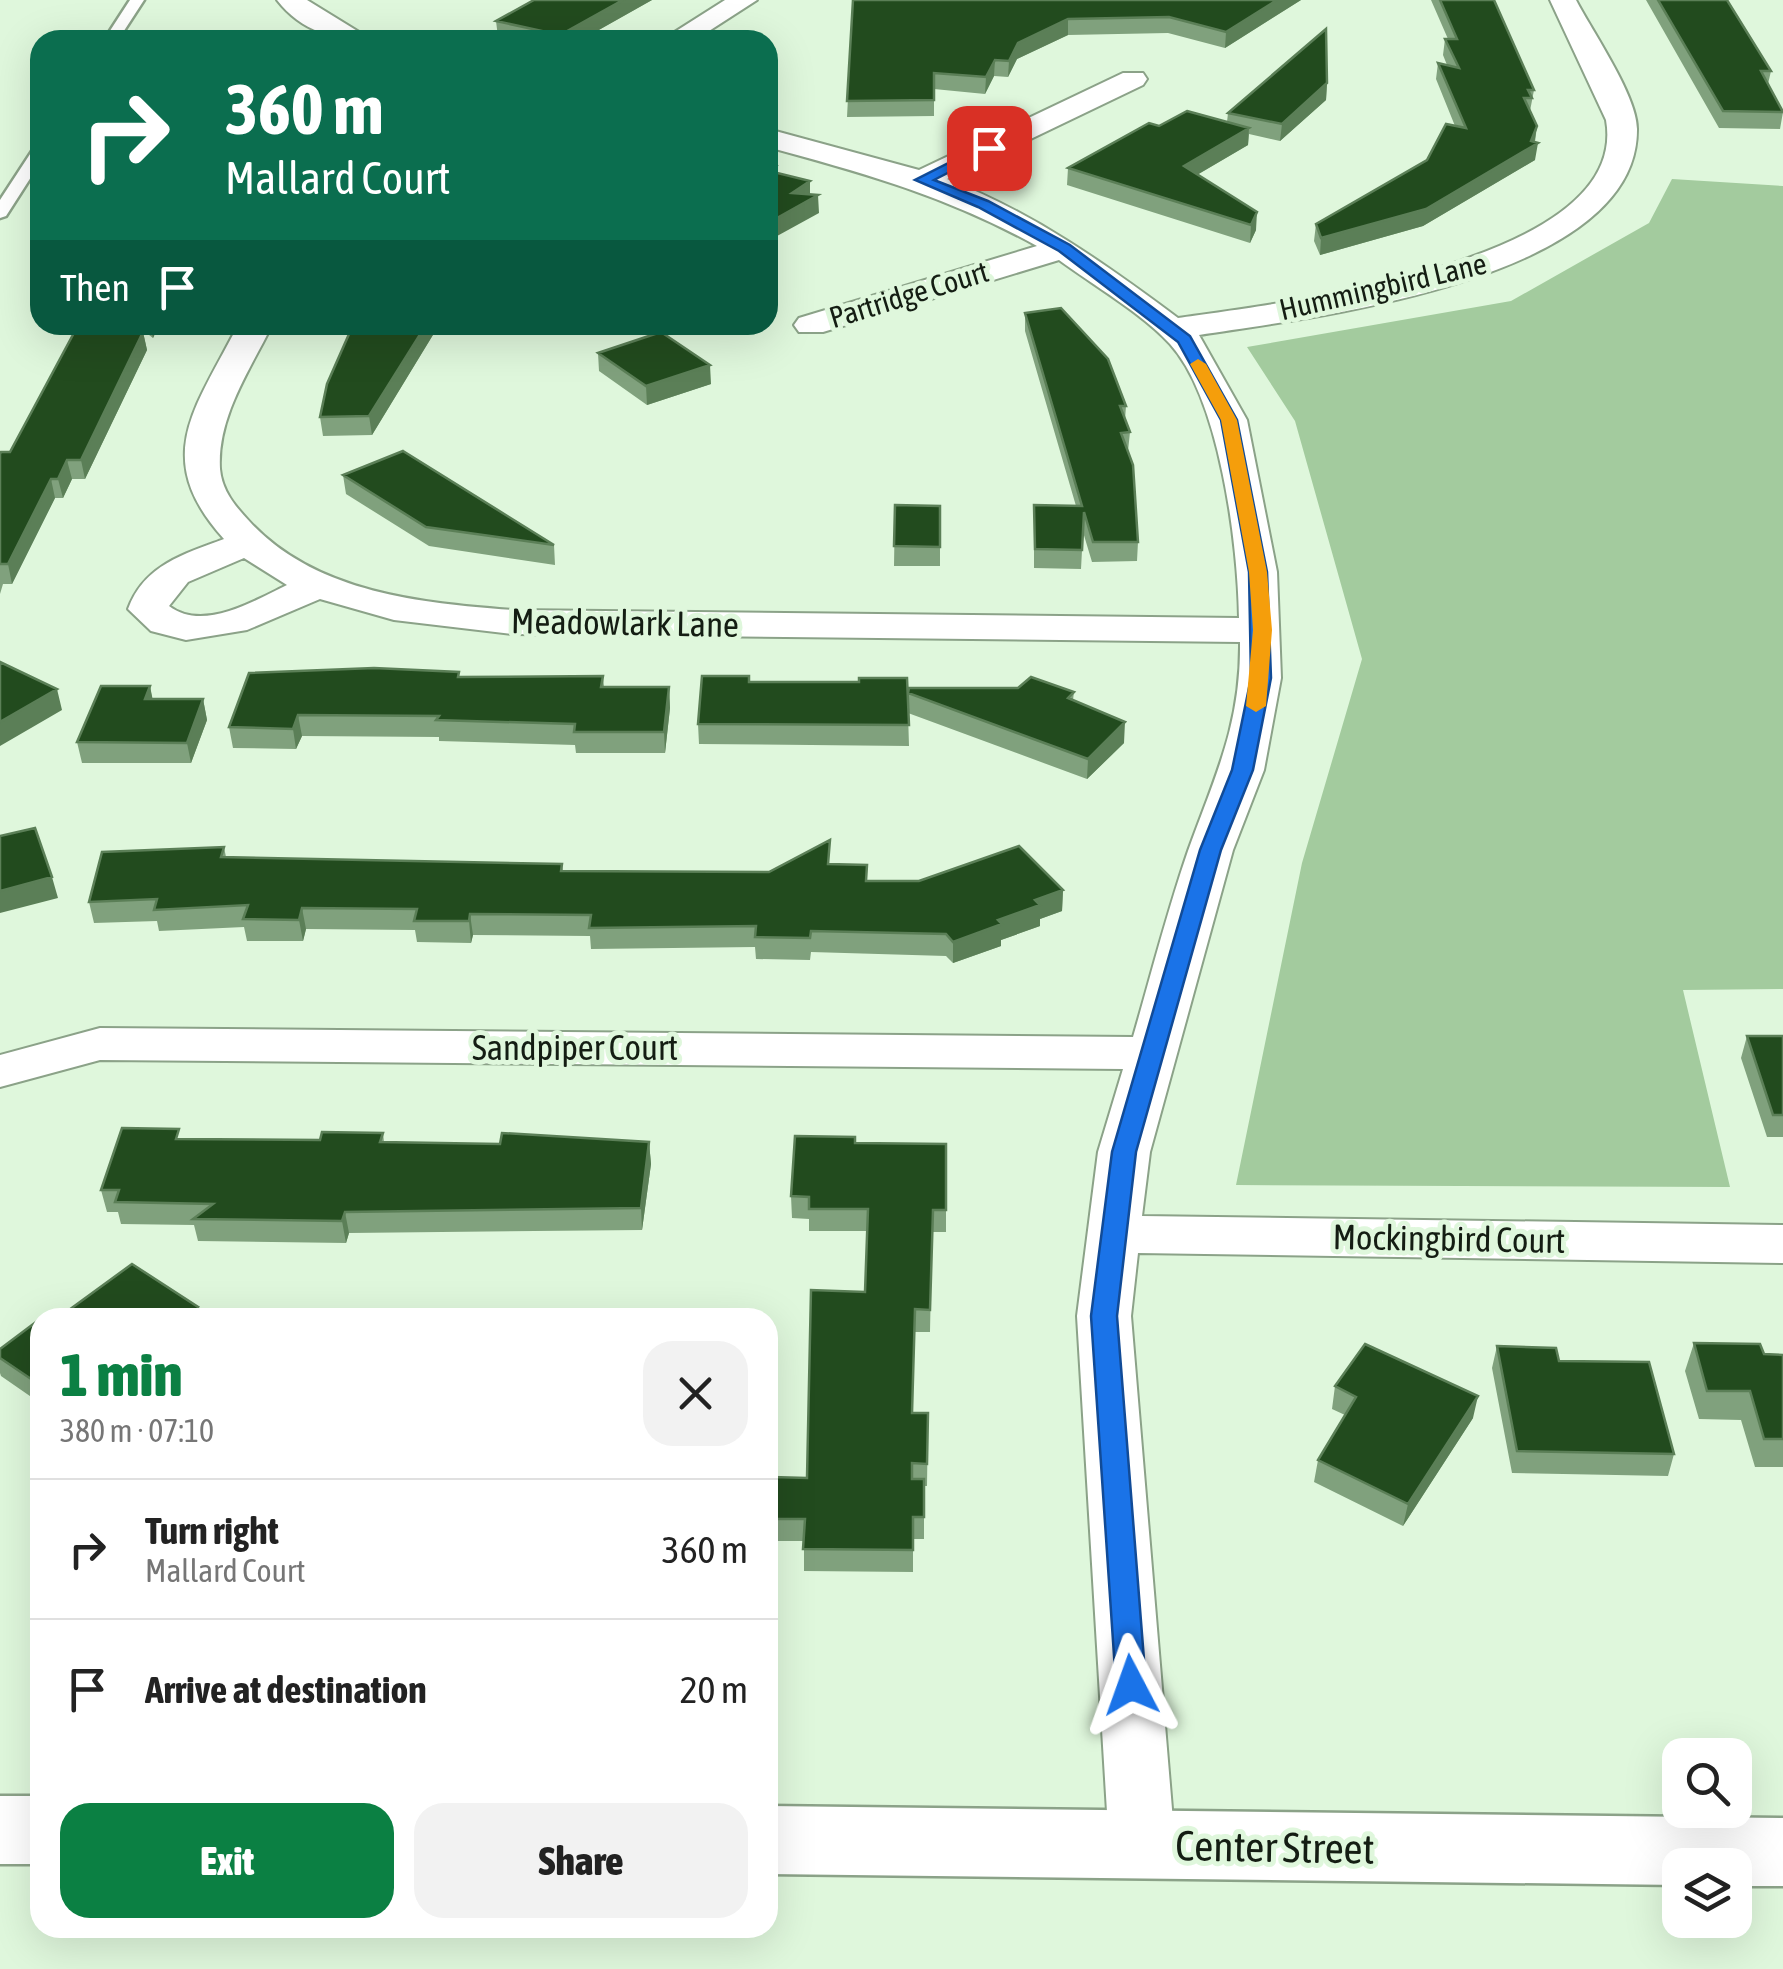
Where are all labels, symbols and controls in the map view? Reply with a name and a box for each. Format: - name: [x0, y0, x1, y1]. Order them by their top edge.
- text: 360 m: [225, 69, 384, 149]
- icon: right: [60, 70, 190, 200]
- pin: [947, 106, 1032, 191]
- icon: arrive: [962, 121, 1017, 176]
- text: Mallard Court: [225, 152, 451, 204]
- street label: Hummingbird Lane: [1276, 246, 1490, 326]
- street label: Partridge Court: [825, 254, 992, 334]
- icon: arrive: [150, 260, 205, 315]
- text: Then: [60, 266, 130, 309]
- street label: Meadowlark Lane: [511, 600, 739, 644]
- street label: Sandpiper Court: [472, 1027, 678, 1067]
- street label: Mockingbird Court: [1332, 1216, 1566, 1260]
- text: 1 min: [60, 1340, 183, 1409]
- button: close: [643, 1341, 748, 1446]
- text: 380 m · 07:10: [60, 1412, 214, 1449]
- text: Turn right: [145, 1509, 279, 1552]
- icon: right: [60, 1522, 115, 1577]
- text: 360 m: [662, 1528, 748, 1571]
- text: Mallard Court: [145, 1552, 305, 1589]
- position arrow: [1079, 1633, 1183, 1737]
- icon: arrive: [60, 1662, 115, 1717]
- text: Arrive at destination: [145, 1668, 427, 1711]
- text: 20 m: [680, 1668, 748, 1711]
- map controls: [1662, 1738, 1752, 1938]
- button: search: [1662, 1738, 1752, 1828]
- button: Exit: [60, 1803, 394, 1918]
- button: Share: [414, 1803, 748, 1918]
- street label: Center Street: [1175, 1821, 1375, 1873]
- button: layers: [1662, 1848, 1752, 1938]

